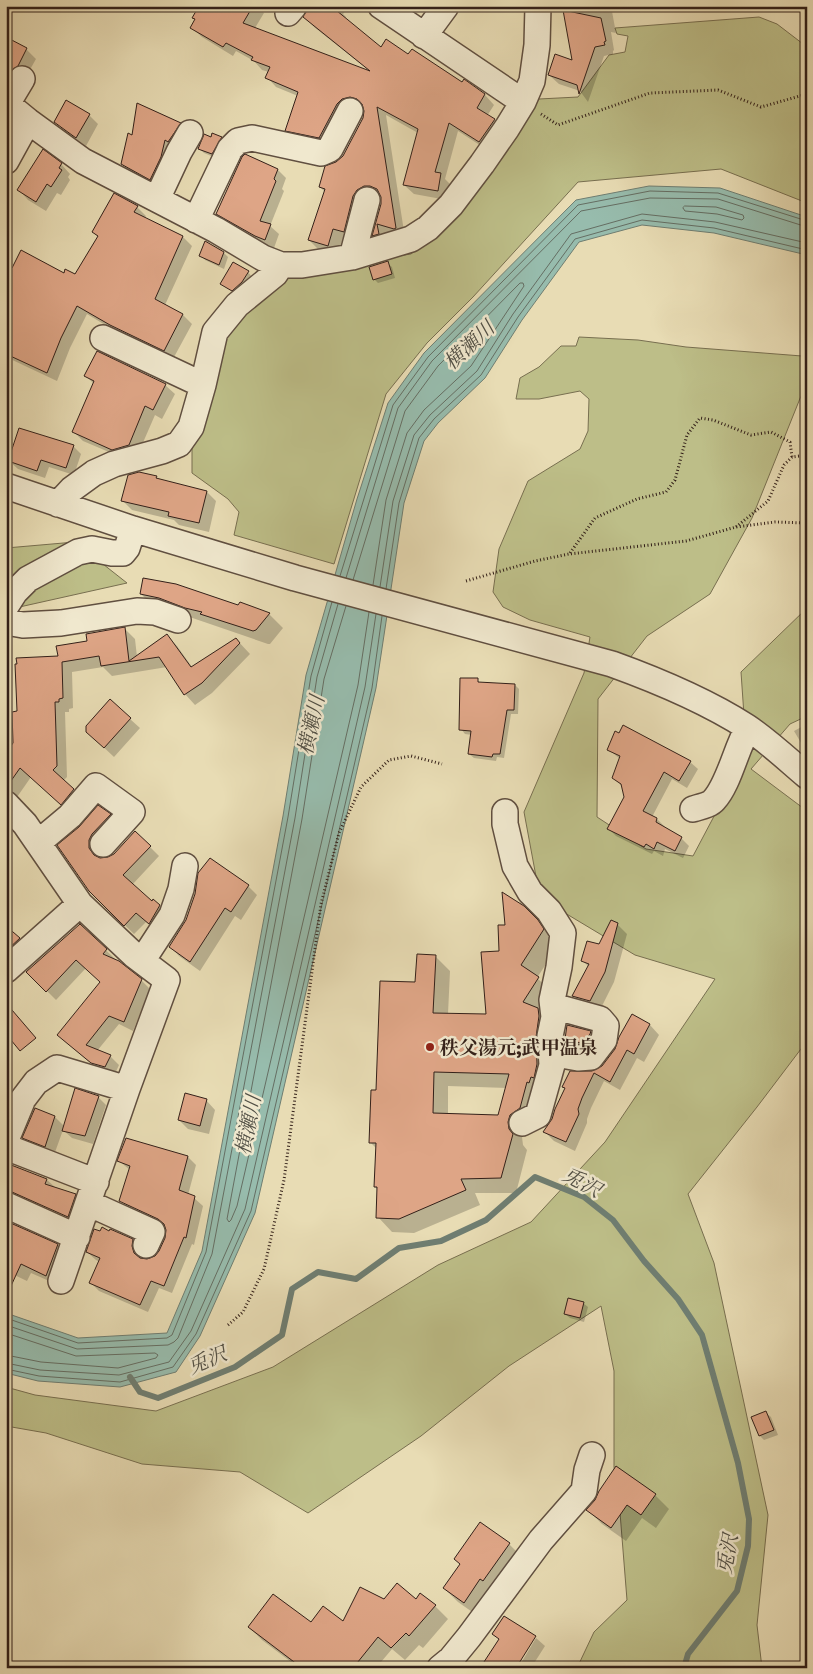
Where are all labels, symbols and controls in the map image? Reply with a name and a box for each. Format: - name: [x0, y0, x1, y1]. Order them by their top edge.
- water label: 横瀬川: [440, 315, 502, 376]
- water label: 横瀬川: [294, 691, 331, 757]
- place label: 秩父湯元;武甲温泉: [440, 1037, 598, 1060]
- marker: 秩父湯元;武甲温泉: [424, 1041, 436, 1053]
- water label: 横瀬川: [231, 1091, 268, 1157]
- water label: 兎沢: [558, 1163, 607, 1205]
- water label: 兎沢: [184, 1341, 234, 1381]
- water label: 兎沢: [713, 1529, 745, 1576]

